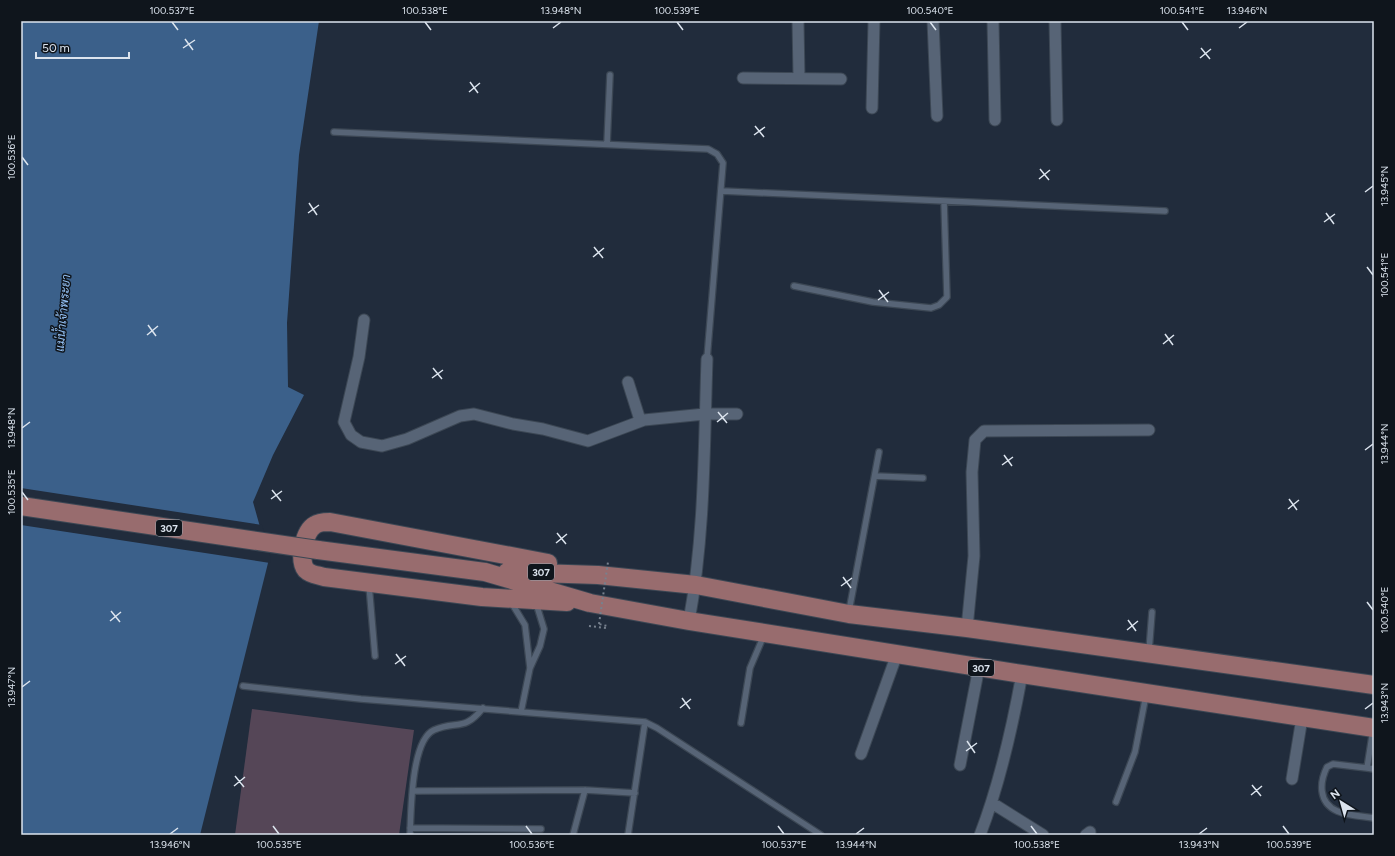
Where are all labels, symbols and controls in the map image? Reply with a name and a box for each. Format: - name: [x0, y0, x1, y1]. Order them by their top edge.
- text: 100.537°E: [149, 4, 195, 17]
- text: 100.538°E: [402, 4, 448, 17]
- text: 13.948°N: [540, 4, 582, 17]
- text: 100.539°E: [654, 4, 700, 17]
- text: 100.540°E: [906, 4, 954, 17]
- text: 100.541°E: [1160, 4, 1204, 17]
- text: 13.946°N: [1227, 4, 1267, 17]
- scale bar: [36, 34, 129, 60]
- text: 50 m: [42, 41, 70, 55]
- text: 100.536°E: [5, 134, 18, 180]
- text: 13.945°N: [1378, 166, 1391, 206]
- text: 100.541°E: [1378, 253, 1391, 297]
- water label: แม่น้ำเจ้าพระยา: [49, 273, 73, 352]
- text: 13.948°N: [5, 407, 18, 449]
- text: 13.944°N: [1378, 423, 1391, 465]
- text: 100.535°E: [5, 469, 18, 515]
- road number: 307: [156, 520, 182, 536]
- road number: 307: [528, 564, 554, 580]
- text: 100.540°E: [1378, 586, 1391, 634]
- road number: 307: [968, 660, 994, 676]
- text: 13.947°N: [5, 667, 18, 707]
- text: 13.943°N: [1378, 683, 1391, 723]
- north arrow: [1321, 782, 1361, 822]
- text: N: [1328, 787, 1343, 802]
- text: 13.946°N: [150, 838, 190, 851]
- text: 100.535°E: [256, 838, 302, 851]
- text: 100.536°E: [509, 838, 555, 851]
- text: 100.537°E: [761, 838, 807, 851]
- text: 13.944°N: [835, 838, 877, 851]
- text: 100.538°E: [1014, 838, 1060, 851]
- text: 13.943°N: [1179, 838, 1219, 851]
- text: 100.539°E: [1266, 838, 1312, 851]

